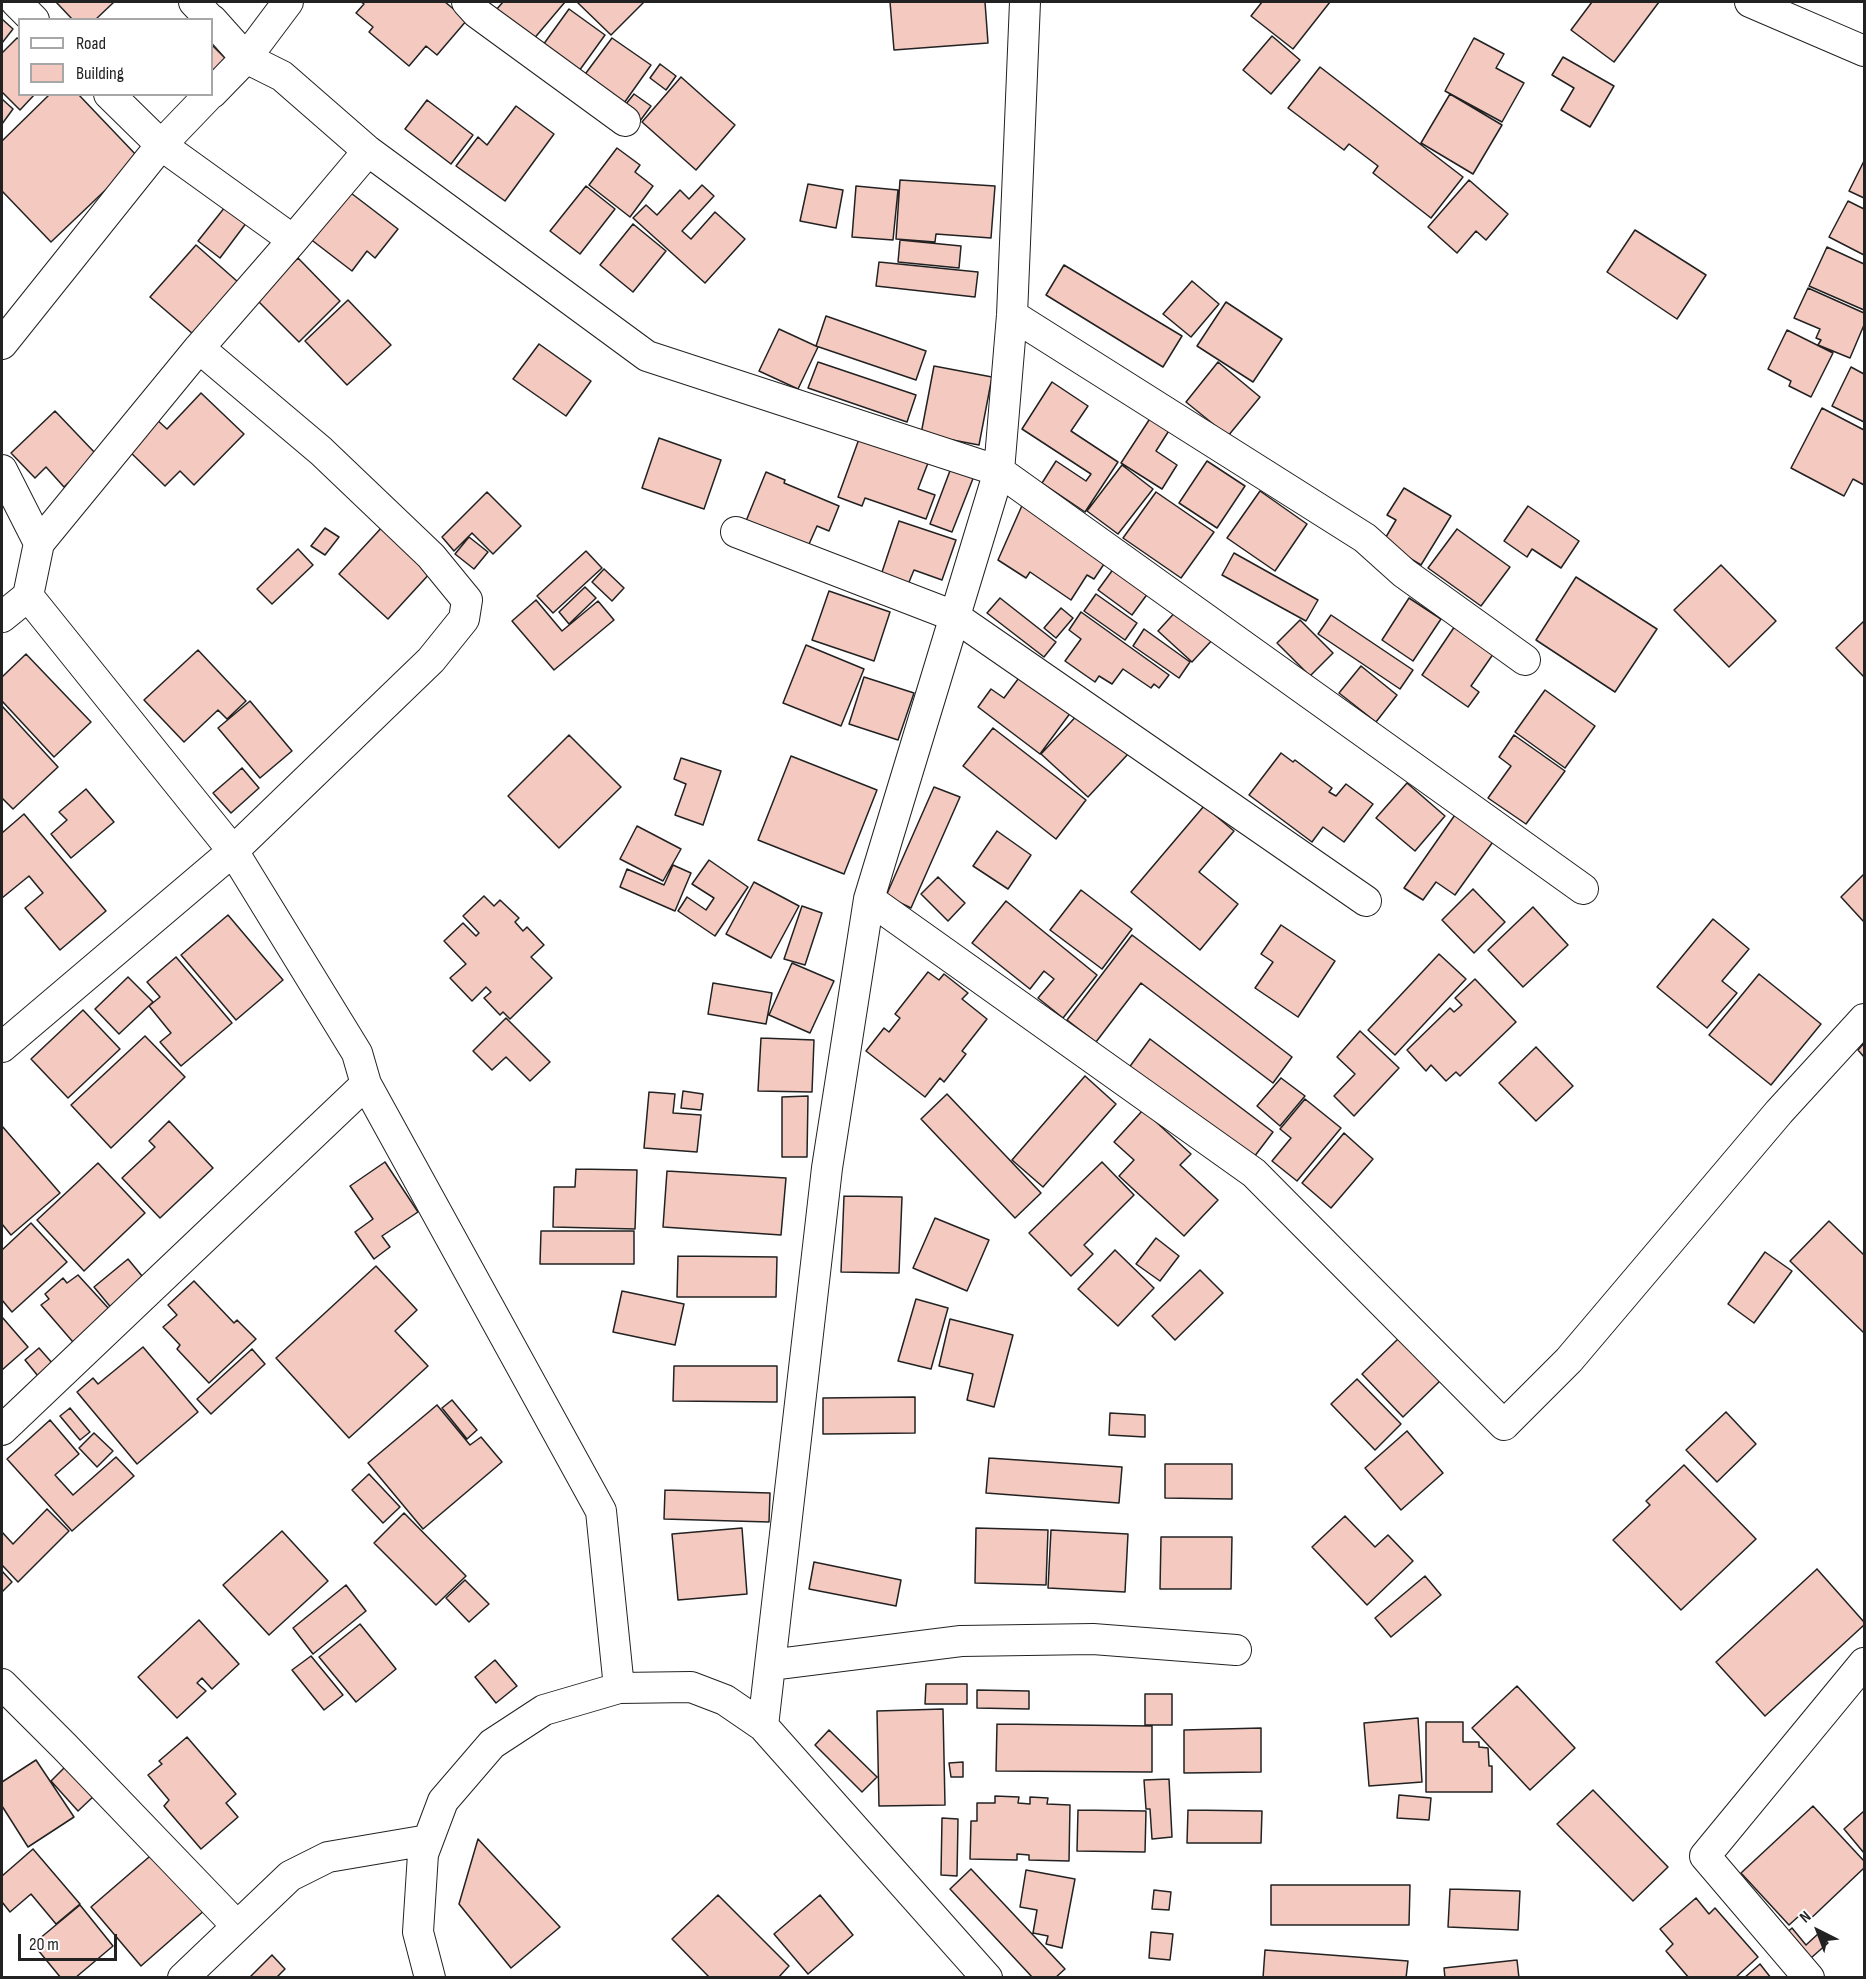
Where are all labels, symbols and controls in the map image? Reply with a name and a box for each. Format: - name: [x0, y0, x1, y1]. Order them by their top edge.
- legend: [18, 18, 213, 96]
- text: Road: [76, 33, 106, 54]
- text: Building: [76, 63, 124, 84]
- north arrow: [1788, 1901, 1848, 1961]
- text: N: [1796, 1907, 1815, 1927]
- scale bar: [21, 1922, 120, 1960]
- text: 20 m: [29, 1934, 59, 1955]

